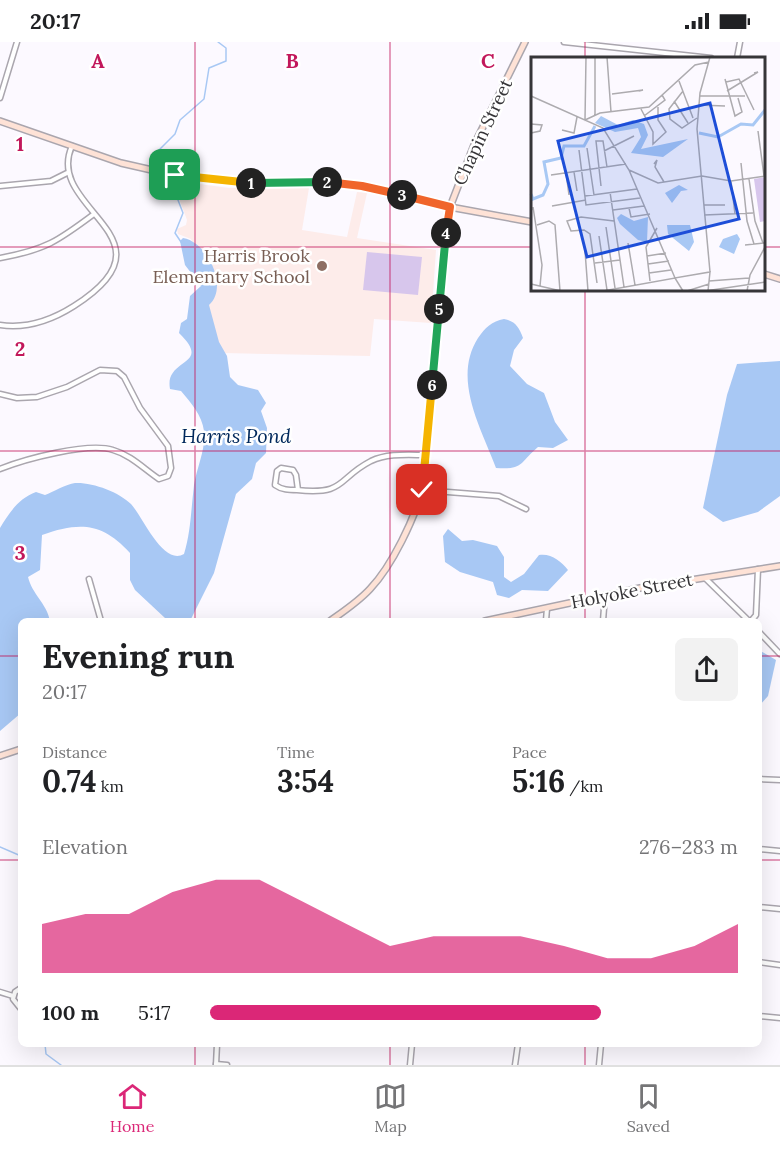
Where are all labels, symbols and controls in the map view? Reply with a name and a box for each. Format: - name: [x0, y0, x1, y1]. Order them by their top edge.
- text: 20:17: [30, 7, 80, 35]
- text: A: [91, 48, 105, 73]
- text: B: [285, 48, 299, 73]
- text: C: [481, 48, 495, 73]
- inset map: [531, 57, 765, 291]
- street label: Chapin Street: [448, 75, 517, 189]
- text: 1: [16, 131, 24, 156]
- pin: [149, 149, 200, 200]
- icon: arrive: [158, 158, 191, 191]
- pin: 2: [312, 167, 342, 197]
- pin: 1: [236, 168, 266, 198]
- text: 2: [323, 172, 331, 192]
- text: 1: [248, 173, 254, 193]
- pin: 3: [387, 180, 417, 210]
- text: 3: [398, 185, 406, 205]
- pin: 4: [431, 218, 461, 248]
- text: 4: [442, 223, 450, 243]
- place label: Harris Brook Elementary School: [152, 244, 310, 288]
- marker: Harris Brook Elementary School: [315, 259, 329, 273]
- pin: 5: [424, 294, 454, 324]
- text: 5: [435, 299, 443, 319]
- text: 2: [15, 336, 25, 361]
- pin: 6: [417, 370, 447, 400]
- text: 6: [427, 375, 437, 395]
- water label: Harris Pond: [181, 423, 292, 448]
- pin: [396, 464, 447, 515]
- icon: check: [405, 473, 438, 506]
- text: 3: [14, 540, 26, 565]
- street label: Holyoke Street: [569, 567, 695, 614]
- text: Evening run: [42, 635, 234, 677]
- button: share: [675, 638, 738, 701]
- text: 20:17: [42, 679, 87, 704]
- text: Distance: [42, 742, 107, 762]
- text: Time: [277, 742, 315, 762]
- text: Pace: [512, 742, 547, 762]
- text: 0.74: [42, 762, 97, 800]
- text: 3:54: [277, 762, 334, 800]
- text: 5:16: [512, 762, 565, 800]
- text: km: [97, 776, 124, 796]
- text: /km: [565, 776, 603, 796]
- text: Elevation: [42, 834, 128, 859]
- text: 276–283 m: [639, 834, 738, 859]
- text: 100 m: [42, 1000, 99, 1025]
- text: 5:17: [138, 1000, 170, 1025]
- tab: Home: [110, 1080, 154, 1136]
- tab: Map: [374, 1080, 407, 1136]
- tab: Saved: [627, 1080, 670, 1136]

